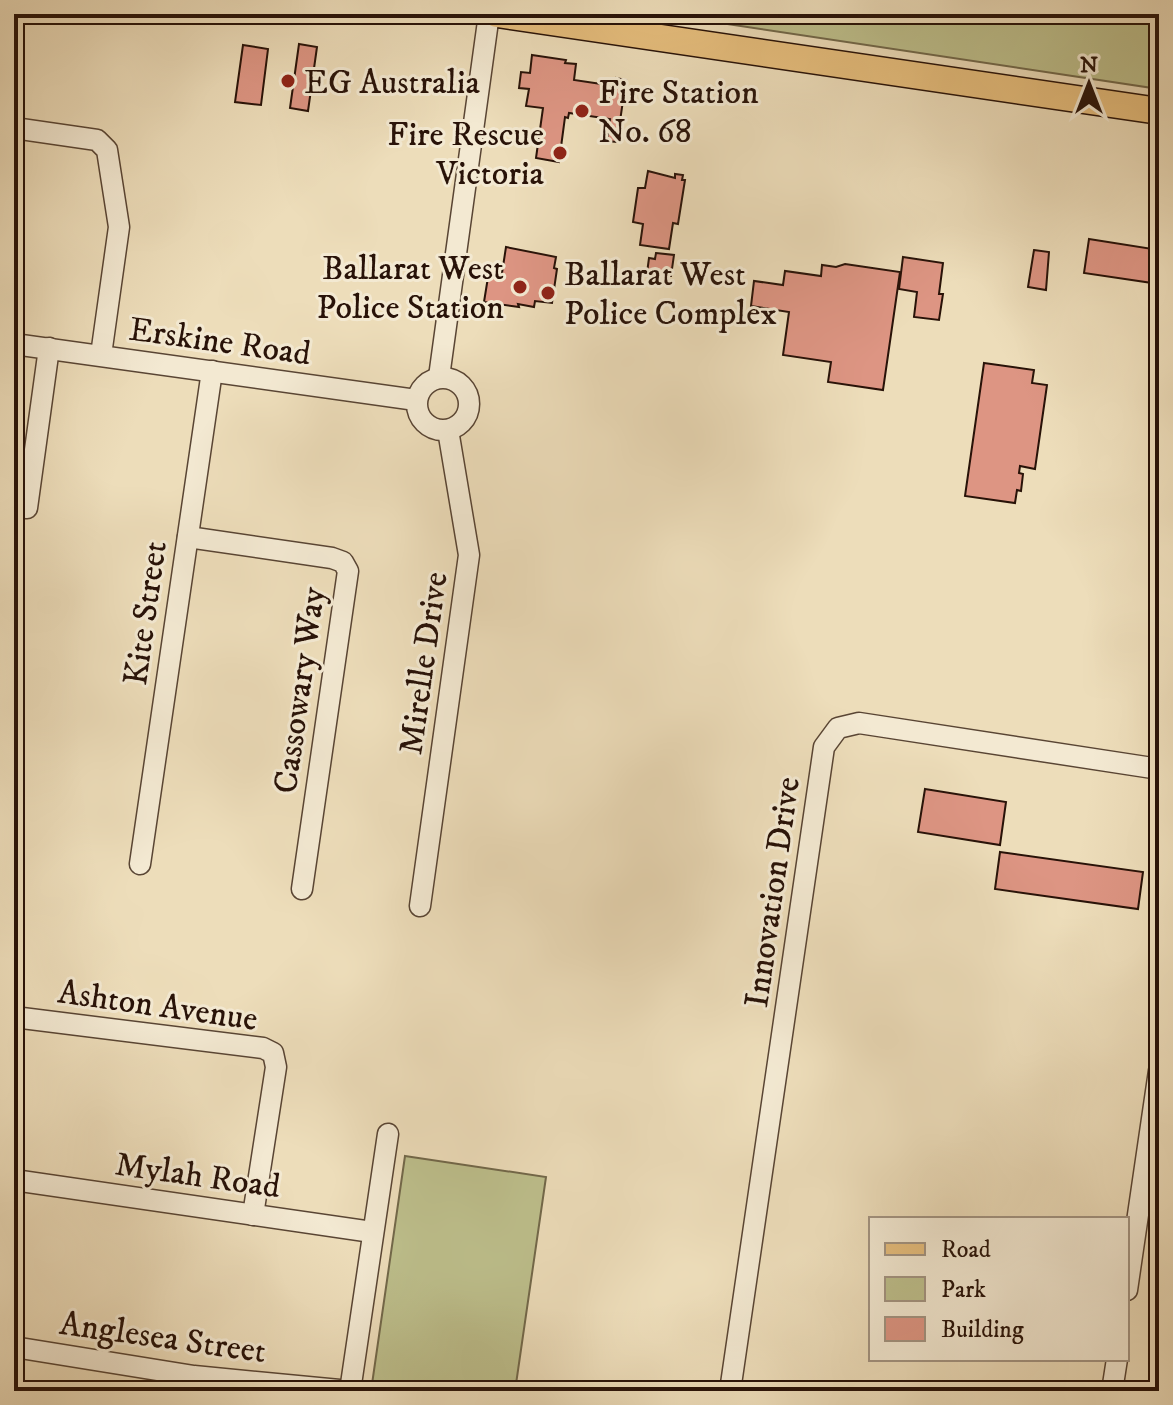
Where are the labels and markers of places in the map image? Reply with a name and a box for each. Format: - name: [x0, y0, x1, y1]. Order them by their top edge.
- place label: EG Australia: [304, 62, 481, 104]
- marker: EG Australia: [279, 72, 297, 90]
- place label: Fire Station No. 68: [598, 72, 759, 153]
- marker: Fire Station No. 68: [573, 102, 591, 120]
- place label: Fire Rescue Victoria: [387, 114, 545, 195]
- marker: Fire Rescue Victoria: [551, 144, 569, 162]
- place label: Ballarat West Police Station: [316, 248, 504, 329]
- place label: Ballarat West Police Complex: [564, 254, 777, 335]
- marker: Ballarat West Police Station: [511, 278, 529, 296]
- marker: Ballarat West Police Complex: [539, 284, 557, 302]

